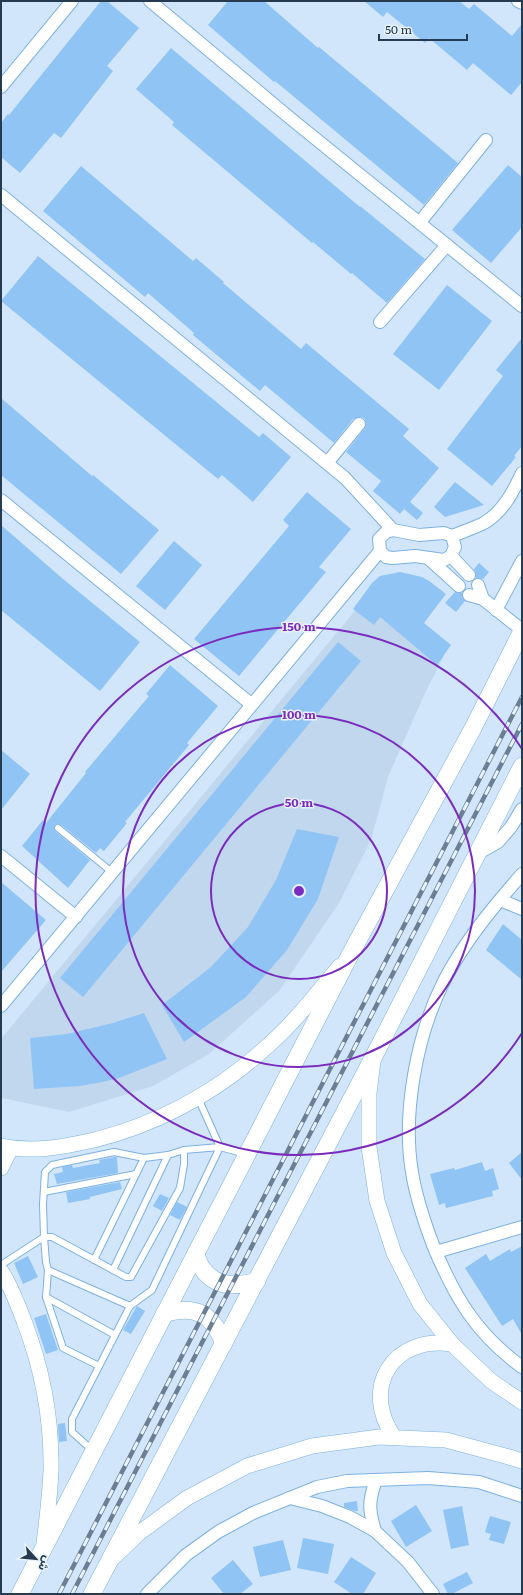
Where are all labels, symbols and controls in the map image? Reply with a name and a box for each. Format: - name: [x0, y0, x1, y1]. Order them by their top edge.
- scale bar: [379, 16, 467, 42]
- text: 50 m: [385, 20, 412, 38]
- text: 150 m: [282, 617, 316, 635]
- text: 100 m: [282, 705, 316, 723]
- text: 50 m: [285, 793, 313, 811]
- centre of rings: [292, 884, 306, 898]
- north arrow: [16, 1539, 56, 1579]
- text: ش: [35, 1554, 56, 1574]

